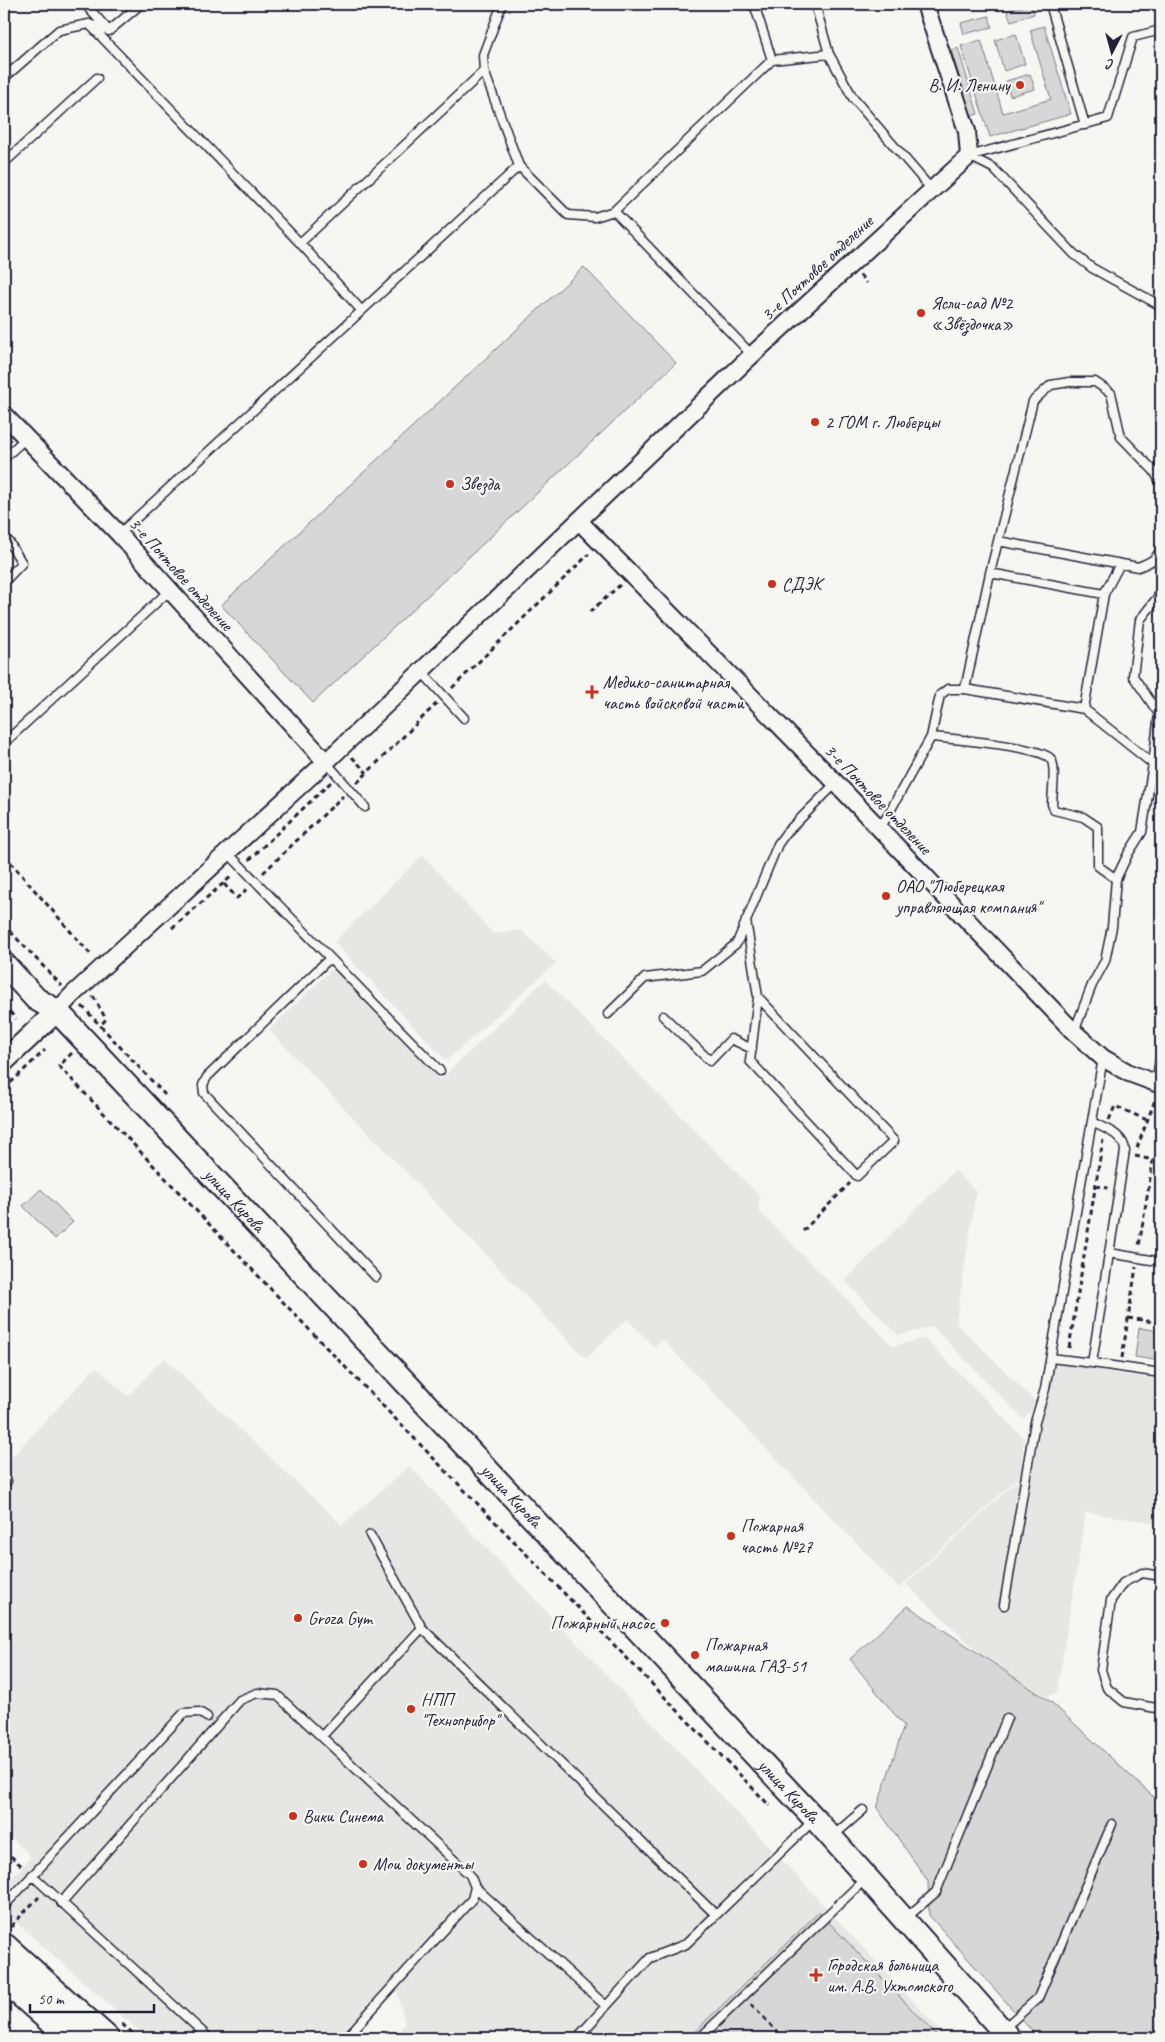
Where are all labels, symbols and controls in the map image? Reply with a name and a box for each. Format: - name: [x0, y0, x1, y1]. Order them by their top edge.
- north arrow: [1088, 28, 1138, 78]
- text: С: [1104, 55, 1115, 73]
- place label: В. И. Ленину: [928, 74, 1012, 96]
- marker: В. И. Ленину: [1014, 79, 1026, 91]
- street label: 3-е Почтовое отделение: [756, 210, 878, 326]
- place label: Ясли-сад №2 «Звёздочка»: [931, 292, 1014, 336]
- marker: Ясли-сад №2 «Звёздочка»: [915, 307, 927, 319]
- place label: 2 ГОМ г. Люберцы: [825, 411, 941, 433]
- marker: 2 ГОМ г. Люберцы: [809, 416, 821, 428]
- place label: Звезда: [460, 473, 501, 496]
- marker: Звезда: [444, 478, 456, 490]
- street label: 3-е Почтовое отделение: [124, 513, 239, 636]
- place label: СДЭК: [782, 573, 825, 595]
- marker: СДЭК: [766, 578, 778, 590]
- place label: Медико-санитарная часть войсковой части: [603, 671, 745, 714]
- marker: Медико-санитарная часть войсковой части: [585, 685, 599, 699]
- street label: 3-е Почтовое отделение: [820, 739, 937, 860]
- place label: ОАО "Люберецкая управляющая компания": [895, 875, 1044, 918]
- marker: ОАО "Люберецкая управляющая компания": [880, 890, 892, 902]
- street label: улица Кирова: [199, 1163, 271, 1238]
- street label: улица Кирова: [476, 1458, 548, 1533]
- place label: Пожарная часть №27: [741, 1515, 813, 1558]
- marker: Пожарная часть №27: [725, 1530, 737, 1542]
- place label: Groza Gym: [308, 1607, 374, 1629]
- marker: Groza Gym: [292, 1612, 304, 1624]
- place label: Пожарный насос: [551, 1612, 656, 1634]
- marker: Пожарный насос: [659, 1617, 671, 1629]
- place label: Пожарная машина ГАЗ-51: [705, 1634, 807, 1677]
- marker: Пожарная машина ГАЗ-51: [689, 1649, 701, 1661]
- place label: НПП "Техноприбор": [421, 1688, 502, 1731]
- marker: НПП "Техноприбор": [405, 1703, 417, 1715]
- street label: улица Кирова: [753, 1754, 825, 1829]
- place label: Вики Синема: [303, 1805, 384, 1827]
- marker: Вики Синема: [287, 1810, 299, 1822]
- place label: Мои документы: [373, 1853, 475, 1875]
- marker: Мои документы: [357, 1858, 369, 1870]
- place label: Городская больница им. А.В. Ухтомского: [827, 1954, 954, 1997]
- marker: Городская больница им. А.В. Ухтомского: [809, 1968, 823, 1982]
- scale bar: [30, 1982, 154, 2014]
- text: 50 m: [38, 1990, 65, 2009]

